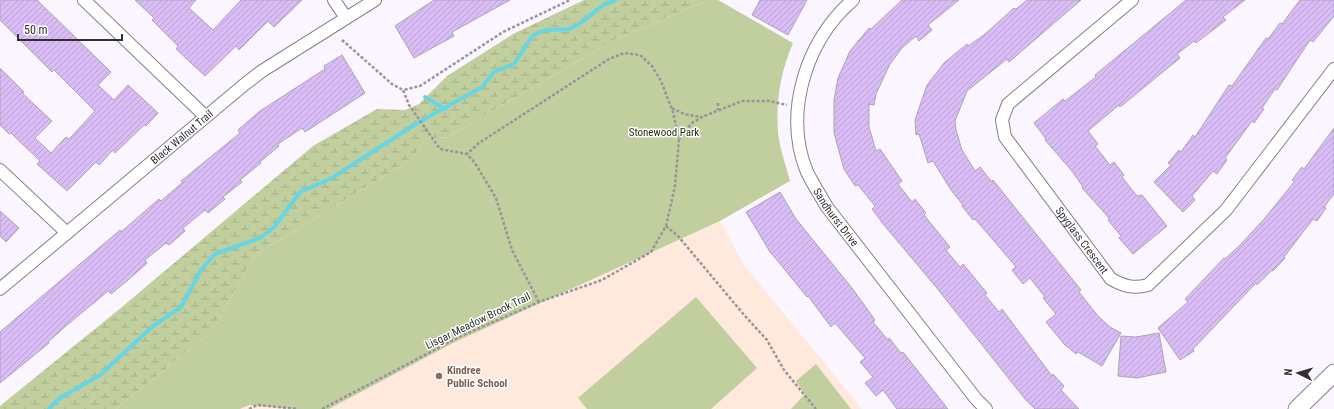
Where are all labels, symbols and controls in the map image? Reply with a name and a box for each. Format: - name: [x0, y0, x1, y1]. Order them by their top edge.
- scale bar: [18, 16, 122, 42]
- text: 50 m: [24, 23, 48, 37]
- street label: Black Walnut Trail: [148, 107, 216, 167]
- park label: Stonewood Park: [629, 126, 699, 139]
- street label: Sandhurst Drive: [811, 186, 861, 249]
- street label: Spyglass Crescent: [1053, 204, 1111, 276]
- street label: Lisgar Meadow Brook Trail: [423, 290, 533, 352]
- north arrow: [1278, 353, 1318, 393]
- place label: Kindree Public School: [447, 364, 508, 390]
- text: N: [1282, 368, 1295, 376]
- marker: Kindree Public School: [434, 371, 444, 381]

